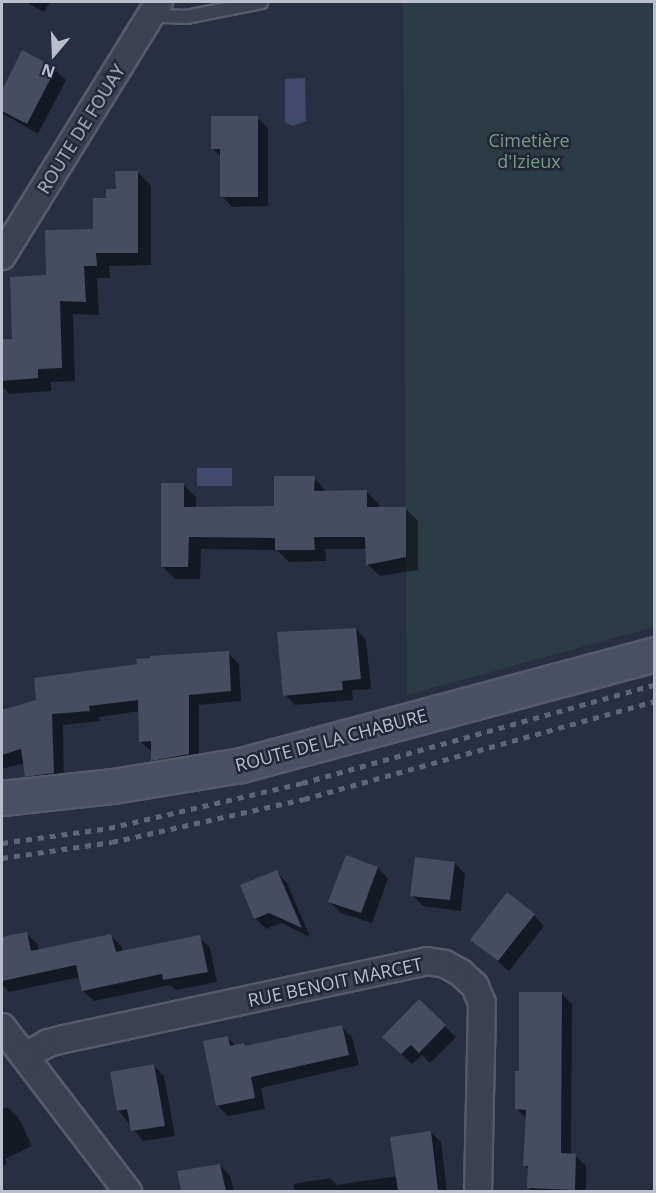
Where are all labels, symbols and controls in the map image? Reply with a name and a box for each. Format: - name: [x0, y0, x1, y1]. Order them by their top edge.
- north arrow: [24, 24, 84, 84]
- text: N: [38, 59, 58, 84]
- street label: ROUTE DE FOUAY: [33, 60, 129, 198]
- park label: Cimetière d'Izieux: [488, 130, 570, 172]
- street label: ROUTE DE LA CHABURE: [233, 704, 429, 776]
- street label: RUE BENOIT MARCET: [246, 953, 424, 1011]

